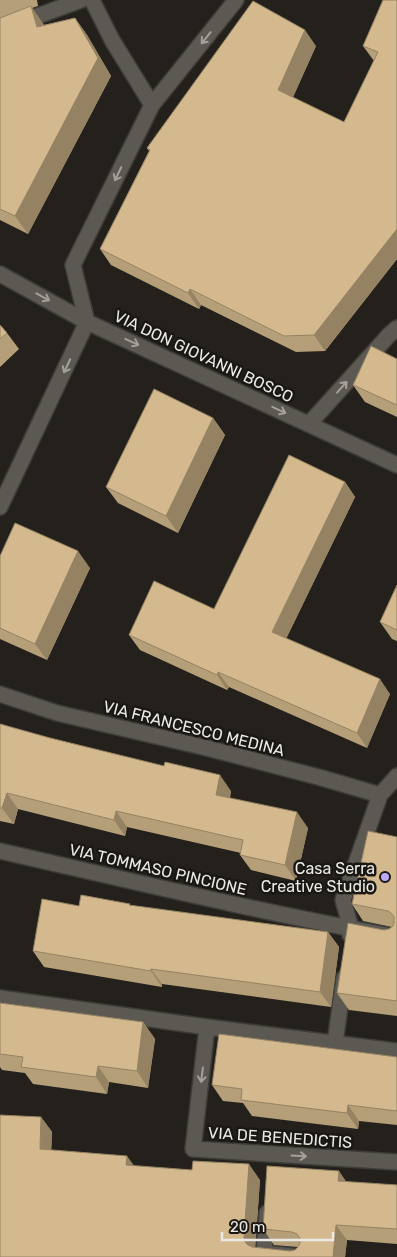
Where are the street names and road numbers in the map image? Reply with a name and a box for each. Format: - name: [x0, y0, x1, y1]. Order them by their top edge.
- street label: VIA DON GIOVANNI BOSCO: [111, 306, 296, 406]
- street label: VIA FRANCESCO MEDINA: [101, 697, 287, 760]
- street label: VIA TOMMASO PINCIONE: [67, 840, 249, 899]
- street label: VIA DE BENEDICTIS: [207, 1123, 353, 1152]

